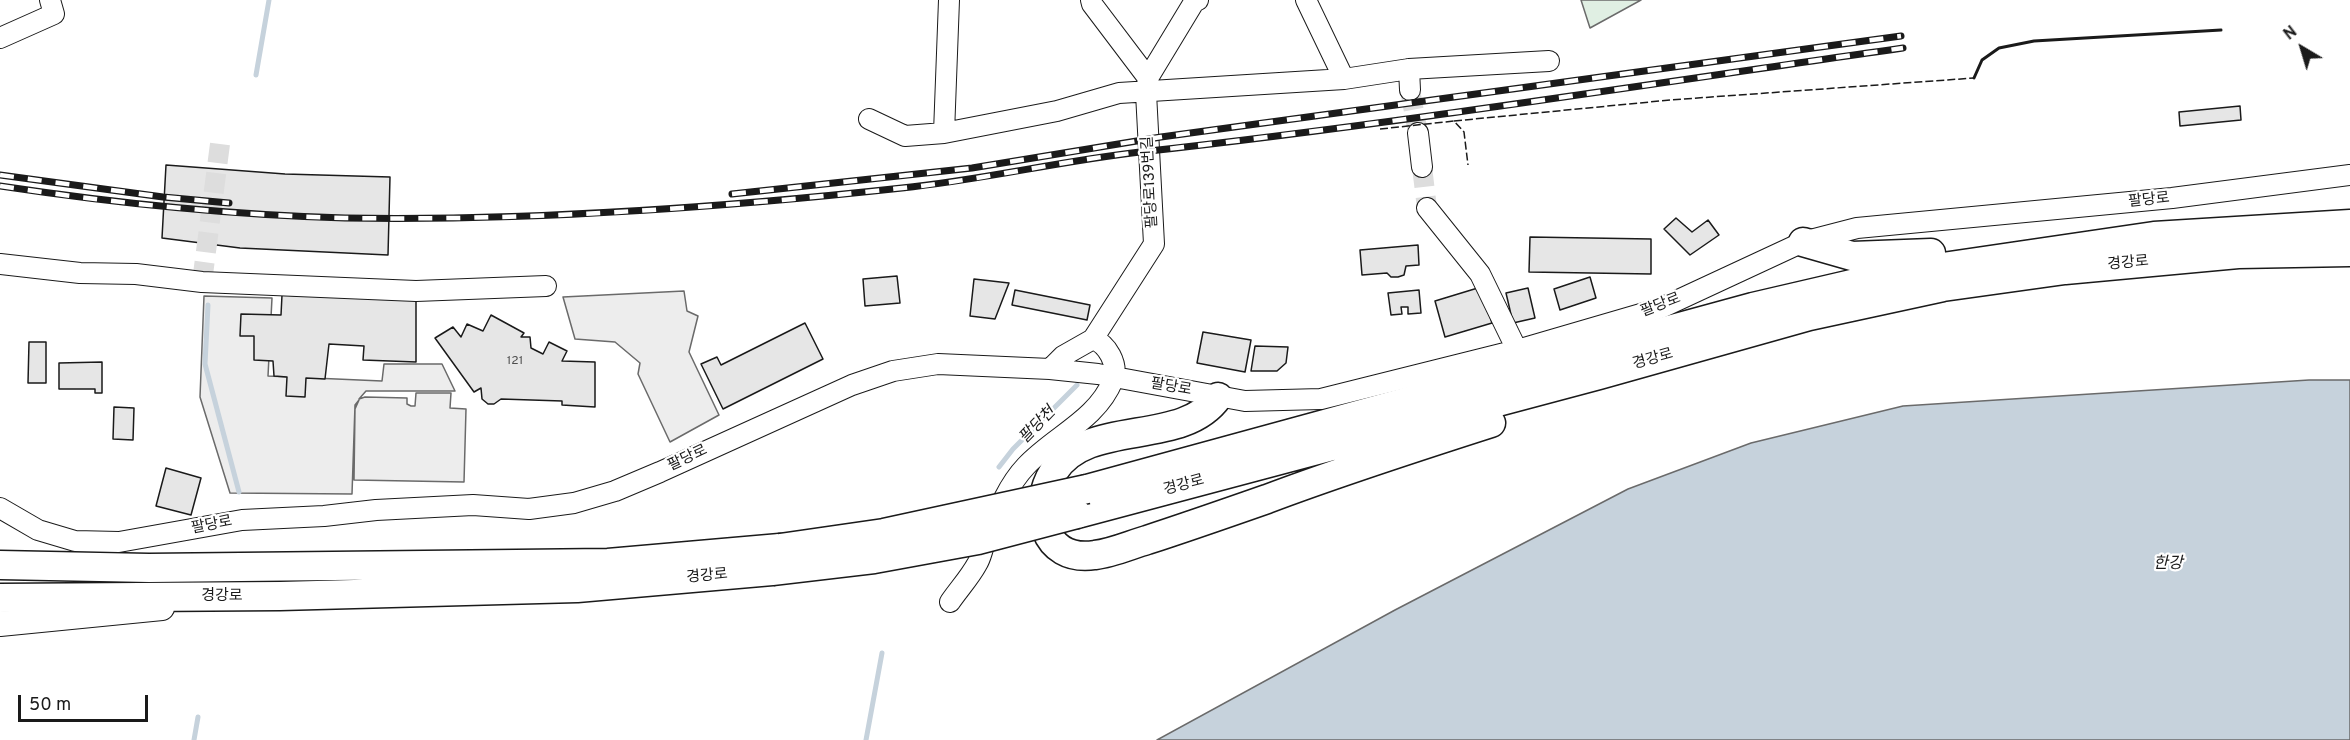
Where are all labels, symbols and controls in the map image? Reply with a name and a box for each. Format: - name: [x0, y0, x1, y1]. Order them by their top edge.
- north arrow: [2272, 18, 2332, 78]
- text: N: [2280, 22, 2302, 45]
- street label: 팔당로139번길: [1140, 135, 1162, 229]
- street label: 팔당로: [2127, 190, 2171, 212]
- street label: 경강로: [2107, 253, 2149, 275]
- street label: 팔당로: [1638, 290, 1684, 322]
- street label: 경강로: [1631, 346, 1675, 374]
- house number: 121: [507, 355, 523, 369]
- street label: 팔당로: [1149, 376, 1193, 400]
- water label: 팔당천: [1016, 403, 1060, 449]
- street label: 팔당로: [665, 442, 711, 476]
- street label: 경강로: [1162, 472, 1206, 500]
- street label: 팔당로: [190, 513, 234, 539]
- water label: 한강: [2153, 555, 2183, 575]
- street label: 경강로: [686, 566, 728, 588]
- street label: 경강로: [201, 588, 243, 606]
- scale bar: [21, 683, 152, 721]
- text: 50 m: [29, 694, 71, 717]

